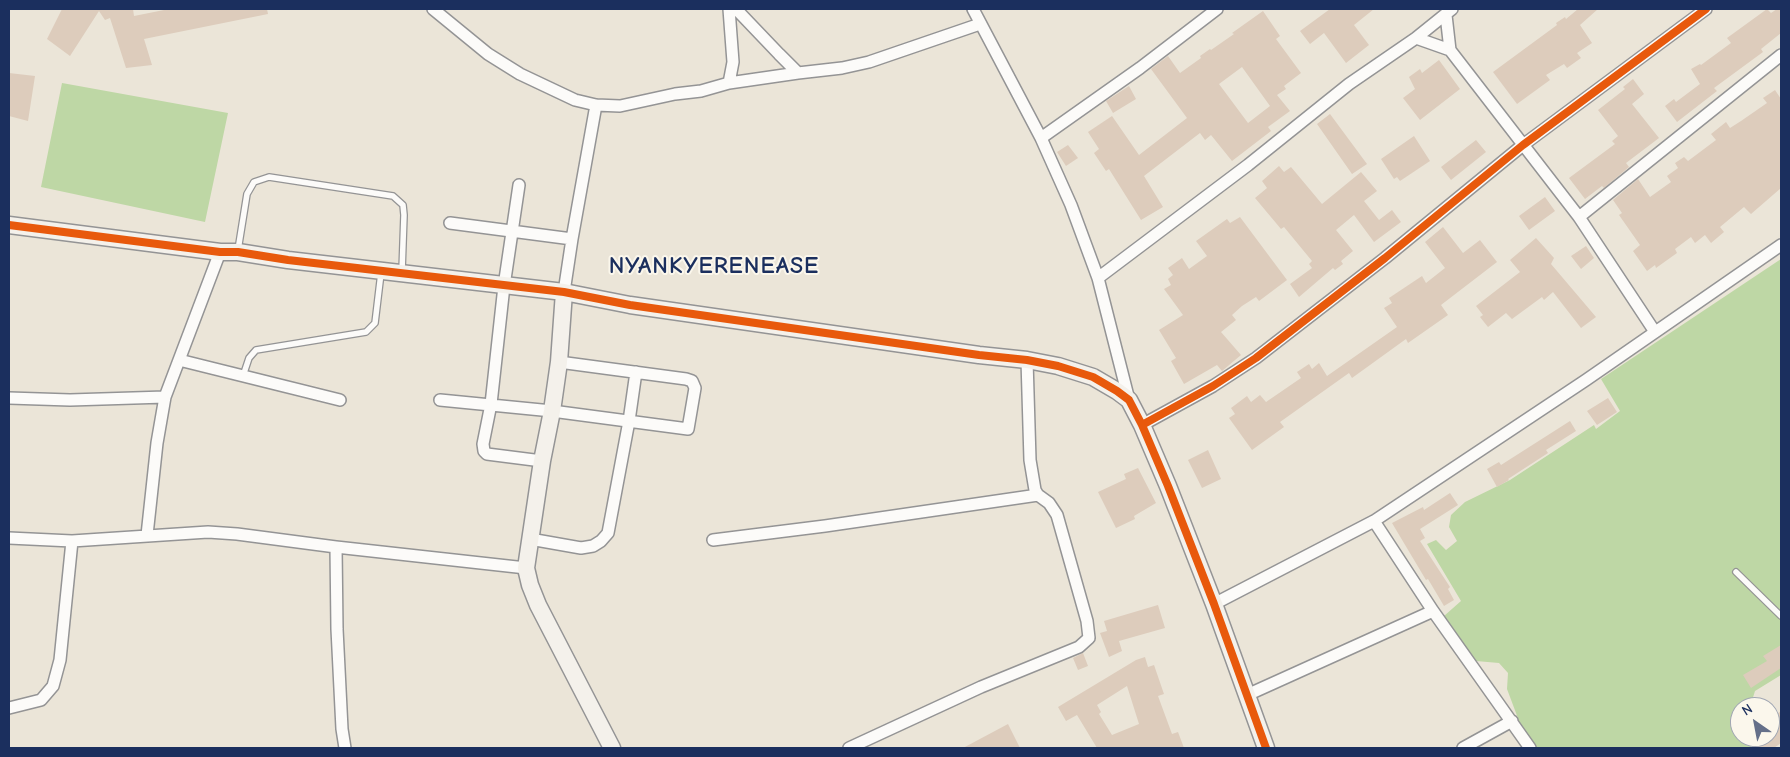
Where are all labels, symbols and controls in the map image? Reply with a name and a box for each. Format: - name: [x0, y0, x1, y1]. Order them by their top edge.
- district label: NYANKYERENEASE: [607, 252, 821, 280]
- north arrow: [1730, 697, 1780, 747]
- text: N: [1739, 700, 1756, 719]

